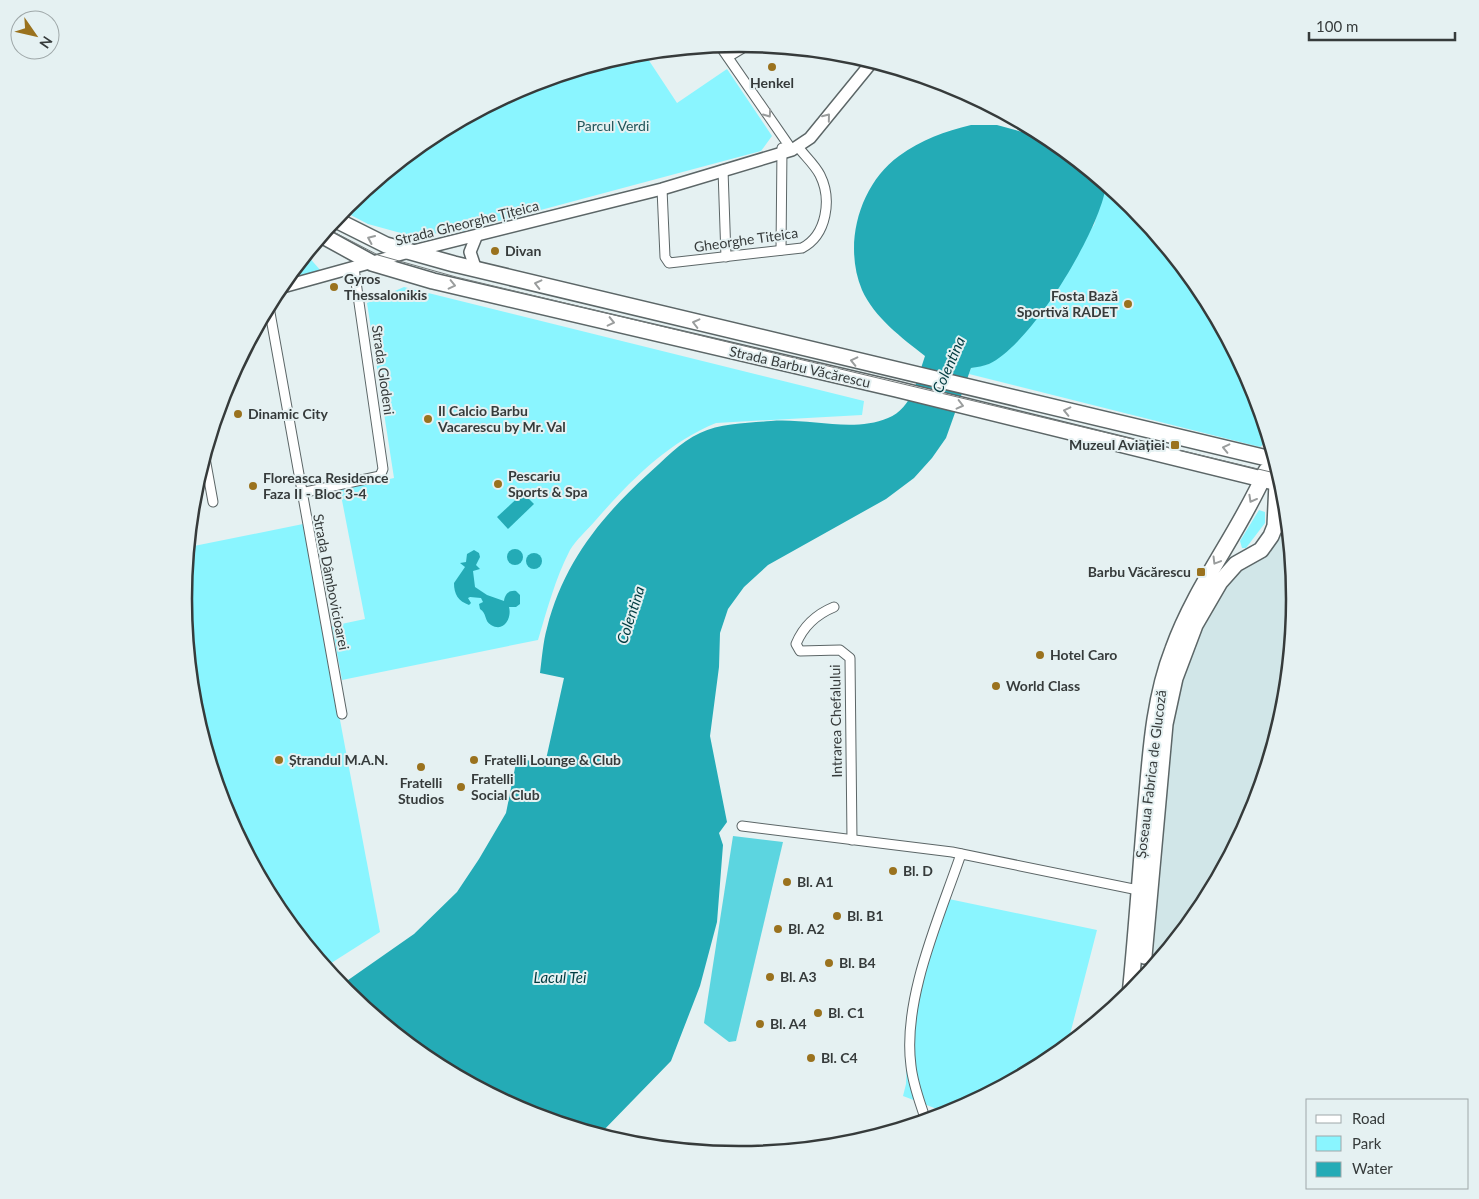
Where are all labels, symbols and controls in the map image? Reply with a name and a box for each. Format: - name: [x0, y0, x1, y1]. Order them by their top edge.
- north arrow: [10, 10, 60, 60]
- scale bar: [1309, 10, 1455, 42]
- text: 100 m: [1316, 17, 1358, 35]
- text: N: [36, 33, 56, 52]
- marker: Henkel: [766, 61, 778, 73]
- place label: Henkel: [750, 74, 794, 91]
- one-way arrow: [762, 109, 771, 118]
- one-way arrow: [822, 114, 830, 123]
- park label: Parcul Verdi: [577, 117, 649, 134]
- street label: Strada Gheorghe Țițeica: [393, 196, 541, 249]
- street label: Gheorghe Titeica: [693, 224, 799, 255]
- one-way arrow: [367, 234, 376, 245]
- place label: Divan: [505, 242, 541, 259]
- marker: Divan: [489, 245, 501, 257]
- place label: Gyros Thessalonikis: [344, 270, 427, 303]
- one-way arrow: [448, 279, 457, 290]
- one-way arrow: [533, 279, 542, 290]
- marker: Gyros Thessalonikis: [328, 281, 340, 293]
- place label: Fosta Bază Sportivă RADET: [1017, 287, 1119, 320]
- marker: Fosta Bază Sportivă RADET: [1122, 298, 1134, 310]
- one-way arrow: [606, 316, 615, 327]
- one-way arrow: [691, 318, 700, 329]
- street label: Strada Glodeni: [369, 324, 398, 416]
- water label: Colentina: [928, 333, 969, 395]
- street label: Strada Barbu Văcărescu: [728, 342, 872, 391]
- one-way arrow: [849, 356, 858, 367]
- one-way arrow: [956, 399, 965, 410]
- place label: Il Calcio Barbu Vacarescu by Mr. Val: [437, 402, 566, 435]
- place label: Dinamic City: [248, 405, 329, 422]
- one-way arrow: [1063, 406, 1072, 417]
- marker: Dinamic City: [232, 408, 244, 420]
- marker: Il Calcio Barbu Vacarescu by Mr. Val: [422, 413, 434, 425]
- place label: Muzeul Aviației: [1069, 436, 1165, 453]
- marker: Muzeul Aviației: [1169, 439, 1181, 451]
- one-way arrow: [1221, 443, 1230, 454]
- place label: Pescariu Sports & Spa: [508, 467, 588, 500]
- place label: Floreasca Residence Faza II - Bloc 3-4: [263, 469, 389, 502]
- marker: Pescariu Sports & Spa: [492, 478, 504, 490]
- marker: Floreasca Residence Faza II - Bloc 3-4: [247, 480, 259, 492]
- one-way arrow: [1248, 494, 1258, 503]
- street label: Strada Dâmbovicioarei: [310, 512, 353, 651]
- one-way arrow: [1213, 555, 1223, 564]
- place label: Barbu Văcărescu: [1088, 563, 1191, 580]
- marker: Barbu Văcărescu: [1195, 566, 1207, 578]
- water label: Colentina: [612, 583, 648, 646]
- place label: Hotel Caro: [1050, 646, 1117, 663]
- marker: Hotel Caro: [1034, 649, 1046, 661]
- street label: Intrarea Chefalului: [826, 664, 845, 778]
- place label: World Class: [1006, 677, 1080, 694]
- marker: World Class: [990, 680, 1002, 692]
- street label: Șoseaua Fabrica de Glucoză: [1132, 689, 1169, 859]
- place label: Ștrandul M.A.N.: [289, 751, 388, 768]
- place label: Fratelli Lounge & Club: [484, 751, 621, 768]
- marker: Ștrandul M.A.N.: [273, 754, 285, 766]
- marker: Fratelli Lounge & Club: [468, 754, 480, 766]
- marker: Fratelli Studios: [415, 761, 427, 773]
- place label: Fratelli Social Club: [471, 770, 540, 803]
- place label: Fratelli Studios: [398, 774, 444, 807]
- marker: Fratelli Social Club: [455, 781, 467, 793]
- place label: Bl. D: [903, 862, 933, 879]
- marker: Bl. D: [887, 865, 899, 877]
- place label: Bl. A1: [797, 873, 834, 890]
- marker: Bl. A1: [781, 876, 793, 888]
- place label: Bl. B1: [847, 907, 884, 924]
- marker: Bl. B1: [831, 910, 843, 922]
- place label: Bl. A2: [788, 920, 825, 937]
- marker: Bl. A2: [772, 923, 784, 935]
- place label: Bl. B4: [839, 954, 876, 971]
- marker: Bl. B4: [823, 957, 835, 969]
- water label: Lacul Tei: [534, 968, 587, 986]
- place label: Bl. A3: [780, 968, 817, 985]
- marker: Bl. A3: [764, 971, 776, 983]
- place label: Bl. C1: [828, 1004, 865, 1021]
- marker: Bl. C1: [812, 1007, 824, 1019]
- place label: Bl. A4: [770, 1015, 807, 1032]
- marker: Bl. A4: [754, 1018, 766, 1030]
- place label: Bl. C4: [821, 1049, 858, 1066]
- marker: Bl. C4: [805, 1052, 817, 1064]
- legend: [1306, 1099, 1469, 1189]
- text: Road: [1352, 1109, 1385, 1127]
- text: Park: [1352, 1134, 1382, 1152]
- text: Water: [1352, 1159, 1393, 1177]

